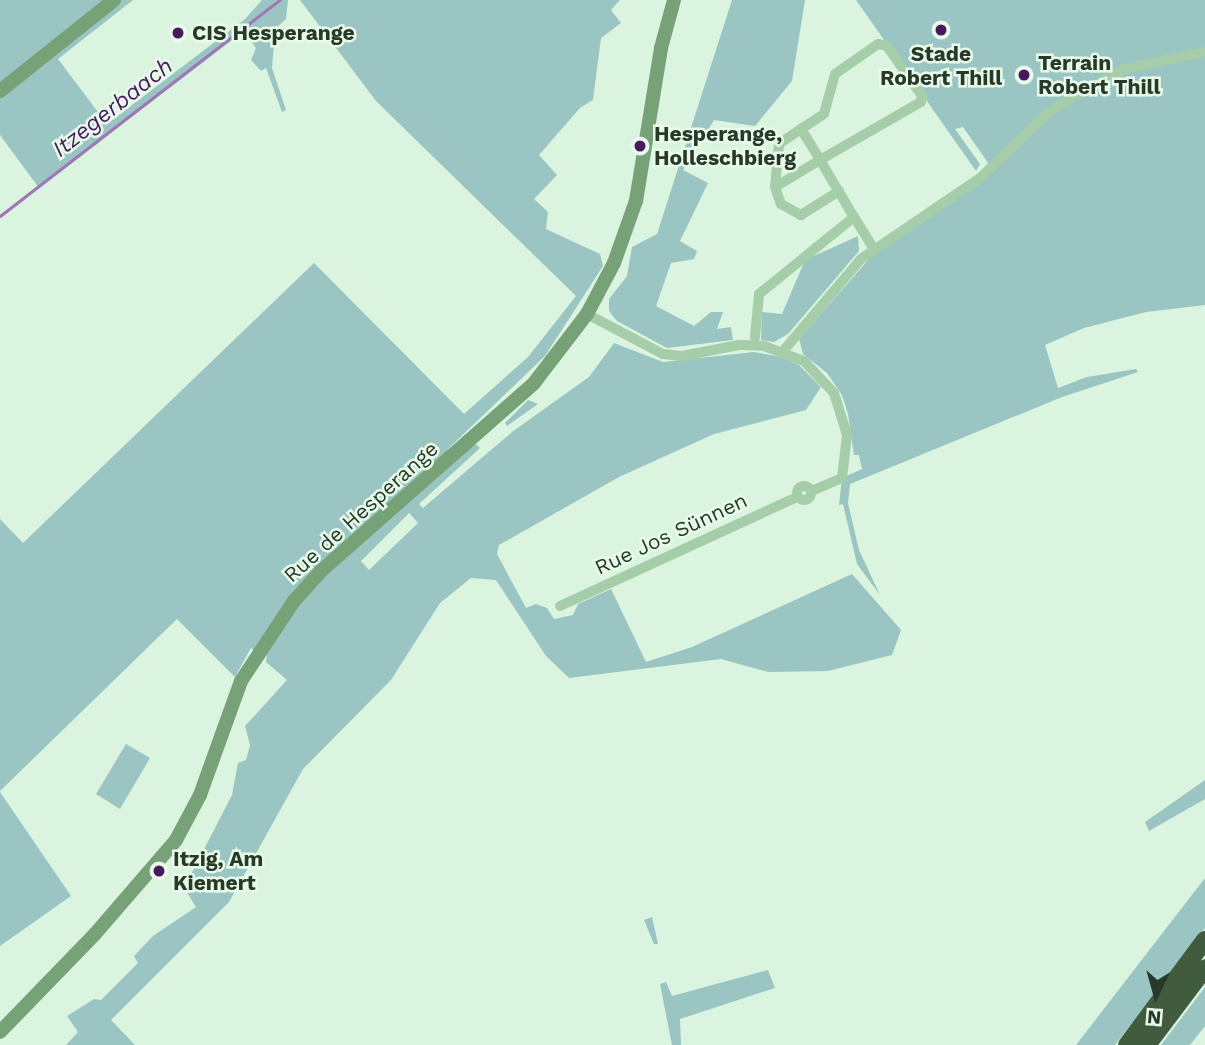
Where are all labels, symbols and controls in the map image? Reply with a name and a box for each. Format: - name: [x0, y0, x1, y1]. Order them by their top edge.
- place label: CIS Hesperange: [192, 20, 355, 46]
- marker: Stade Robert Thill: [933, 22, 949, 38]
- marker: CIS Hesperange: [170, 25, 186, 41]
- place label: Stade Robert Thill: [880, 41, 1002, 91]
- place label: Terrain Robert Thill: [1038, 50, 1161, 100]
- water label: Itzegerbaach: [47, 52, 179, 164]
- marker: Terrain Robert Thill: [1016, 67, 1032, 83]
- place label: Hesperange, Holleschbierg: [654, 121, 796, 171]
- marker: Hesperange, Holleschbierg: [632, 138, 648, 154]
- street label: Rue de Hesperange: [279, 436, 443, 588]
- street label: Rue Jos Sünnen: [590, 488, 752, 580]
- place label: Itzig, Am Kiemert: [173, 846, 264, 896]
- marker: Itzig, Am Kiemert: [151, 863, 167, 879]
- north arrow: [1121, 961, 1191, 1031]
- text: N: [1146, 1005, 1162, 1029]

